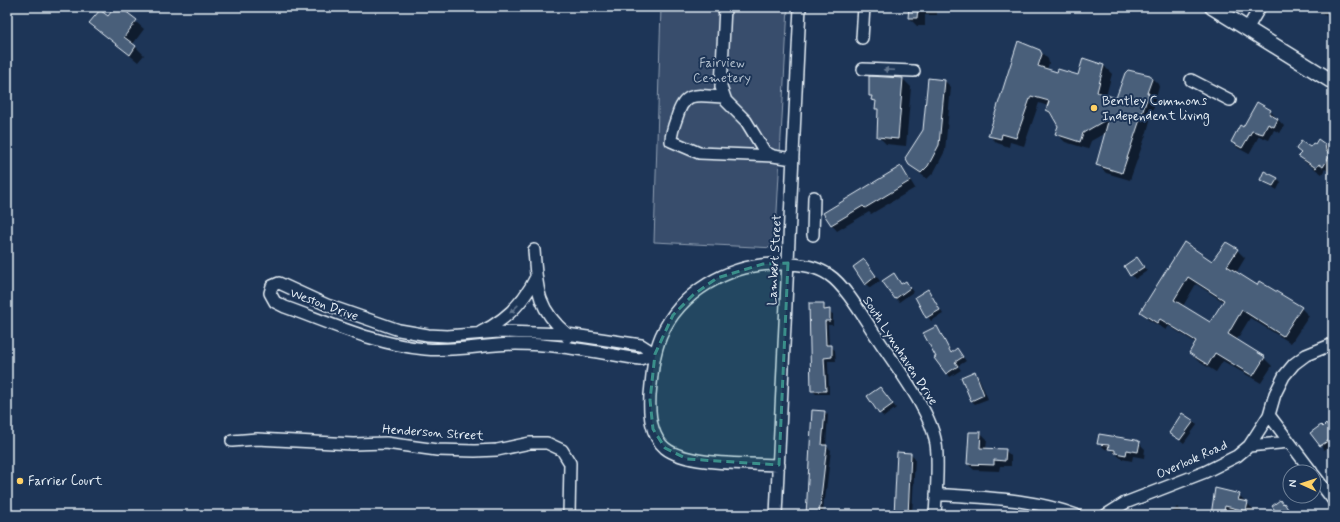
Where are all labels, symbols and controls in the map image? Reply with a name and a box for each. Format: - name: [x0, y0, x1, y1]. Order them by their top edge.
- park label: Fairview Cemetery: [693, 55, 751, 87]
- one-way arrow: [883, 66, 895, 73]
- place label: Bentley Commons Independent living: [1102, 93, 1210, 126]
- marker: Bentley Commons Independent living: [1089, 103, 1099, 113]
- street label: Lambert Street: [764, 214, 786, 306]
- street label: Weston Drive: [288, 285, 361, 325]
- street label: South Lynnhaven Drive: [858, 293, 942, 409]
- one-way arrow: [509, 304, 519, 314]
- street label: Henderson Street: [382, 421, 485, 445]
- street label: Overlook Road: [1154, 437, 1230, 483]
- north arrow: [1282, 464, 1322, 504]
- place label: Farrier Court: [28, 473, 103, 490]
- marker: Farrier Court: [15, 476, 25, 486]
- text: N: [1286, 480, 1300, 488]

